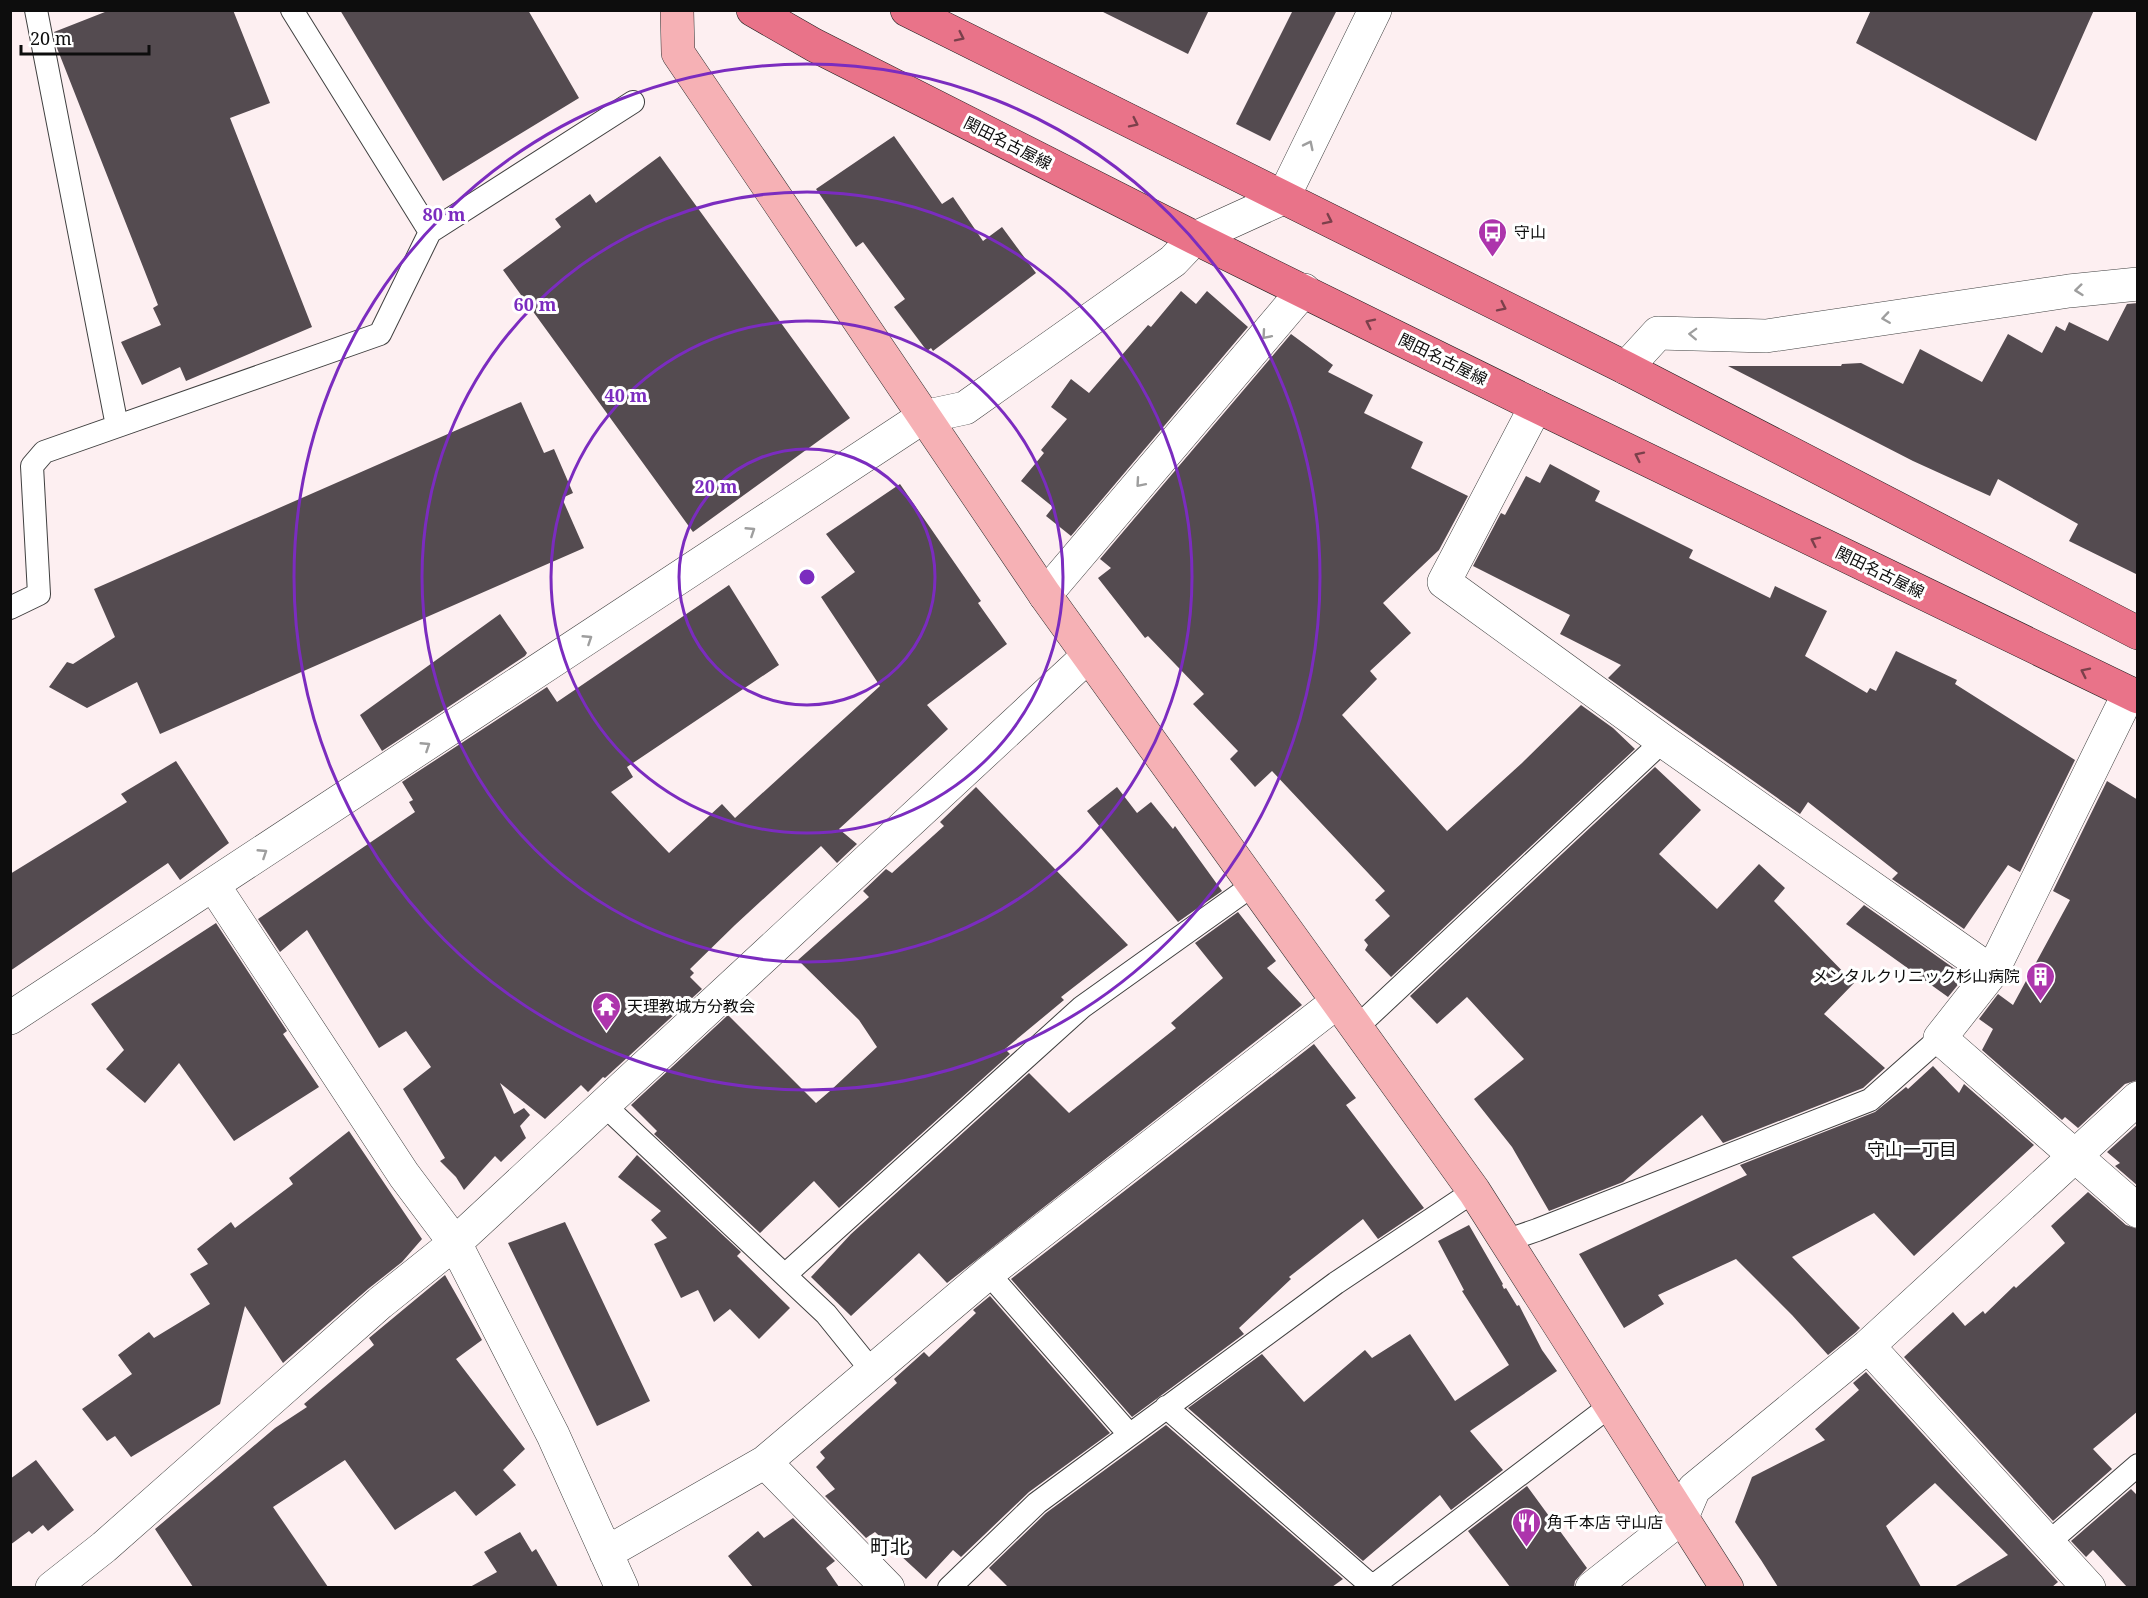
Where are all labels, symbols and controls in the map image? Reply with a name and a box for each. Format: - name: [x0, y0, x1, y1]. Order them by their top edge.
- scale bar: [21, 18, 148, 56]
- text: 20 m: [30, 26, 72, 50]
- one-way arrow: [953, 29, 964, 41]
- street label: 関田名古屋線: [960, 111, 1056, 175]
- one-way arrow: [1128, 116, 1139, 128]
- one-way arrow: [1302, 141, 1313, 151]
- text: 80 m: [423, 202, 466, 226]
- one-way arrow: [1321, 212, 1332, 224]
- bus stop icon: 守山: [1477, 216, 1509, 258]
- place label: 守山: [1514, 221, 1546, 243]
- one-way arrow: [2075, 283, 2084, 296]
- text: 60 m: [514, 292, 557, 316]
- one-way arrow: [1496, 299, 1507, 311]
- one-way arrow: [1882, 311, 1892, 324]
- one-way arrow: [1366, 319, 1377, 331]
- one-way arrow: [1262, 328, 1273, 339]
- street label: 関田名古屋線: [1395, 328, 1491, 390]
- one-way arrow: [1688, 328, 1697, 340]
- text: 40 m: [605, 383, 648, 407]
- one-way arrow: [1635, 451, 1646, 463]
- text: 20 m: [695, 474, 738, 498]
- one-way arrow: [1136, 476, 1147, 487]
- one-way arrow: [745, 527, 755, 539]
- one-way arrow: [1810, 536, 1821, 548]
- street label: 関田名古屋線: [1832, 541, 1928, 603]
- centre of rings: [797, 567, 817, 587]
- one-way arrow: [582, 635, 593, 646]
- one-way arrow: [2080, 667, 2091, 679]
- one-way arrow: [419, 742, 430, 753]
- one-way arrow: [257, 849, 267, 861]
- building icon: メンタルクリニック杉山病院: [2025, 960, 2057, 1002]
- place label: メンタルクリニック杉山病院: [1812, 965, 2020, 987]
- temple icon: 天理教城方分教会: [590, 990, 622, 1032]
- place label: 天理教城方分教会: [627, 995, 755, 1017]
- district label: 守山一丁目: [1867, 1137, 1957, 1161]
- restaurant icon: 角千本店 守山店: [1510, 1506, 1542, 1548]
- place label: 角千本店 守山店: [1547, 1511, 1663, 1533]
- district label: 町北: [870, 1533, 910, 1560]

